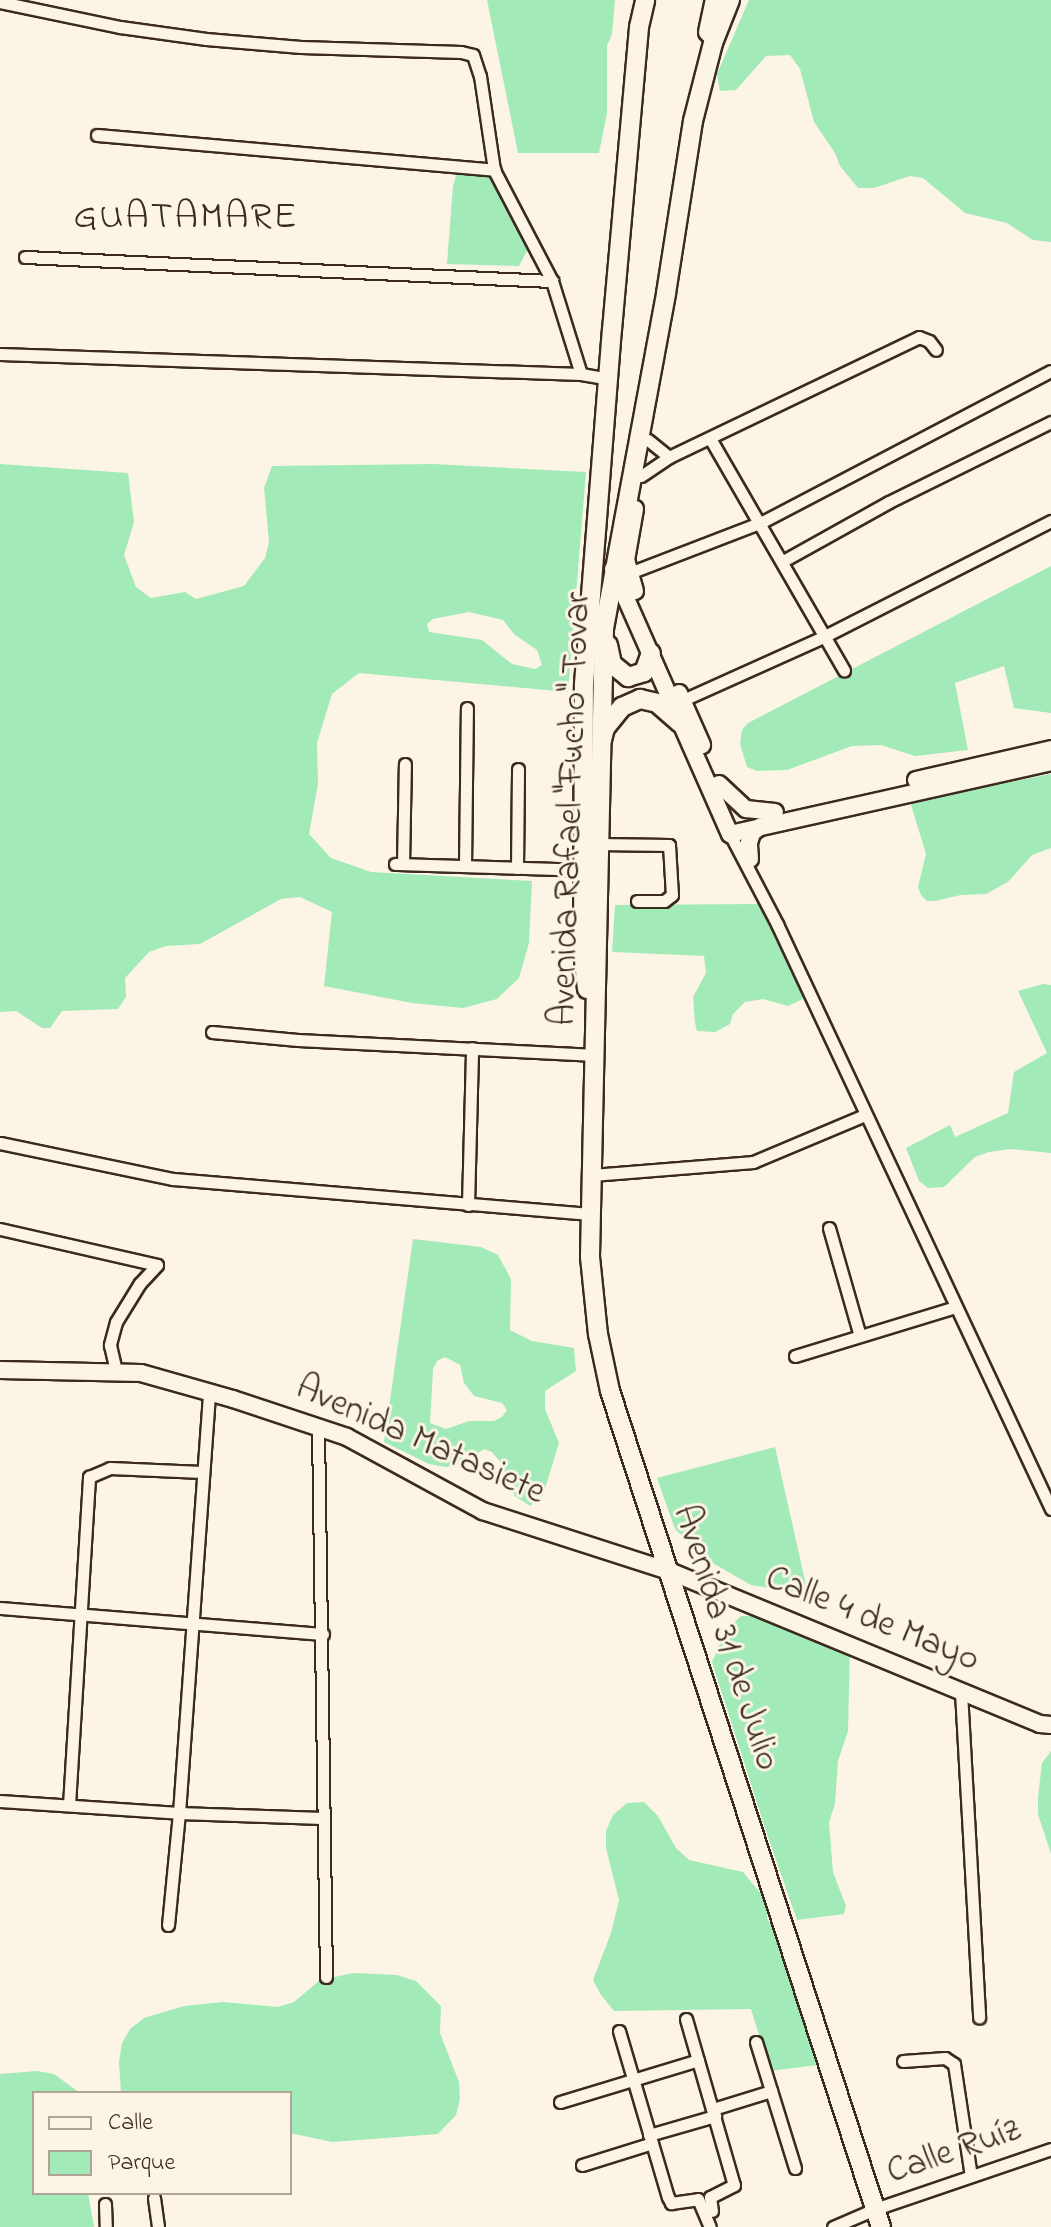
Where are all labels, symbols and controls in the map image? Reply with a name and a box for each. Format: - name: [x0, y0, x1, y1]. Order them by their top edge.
- district label: GUATAMARE: [74, 196, 298, 242]
- street label: Avenida Rafael "Fucho" Tovar: [543, 591, 601, 1027]
- street label: Avenida Matasiete: [289, 1367, 551, 1515]
- street label: Avenida 31 de Julio: [662, 1500, 788, 1776]
- street label: Calle 4 de Mayo: [759, 1558, 985, 1682]
- legend: [32, 2091, 292, 2195]
- text: Calle: [108, 2106, 153, 2141]
- street label: Calle Ruíz: [882, 2109, 1026, 2195]
- text: Parque: [108, 2146, 175, 2181]

